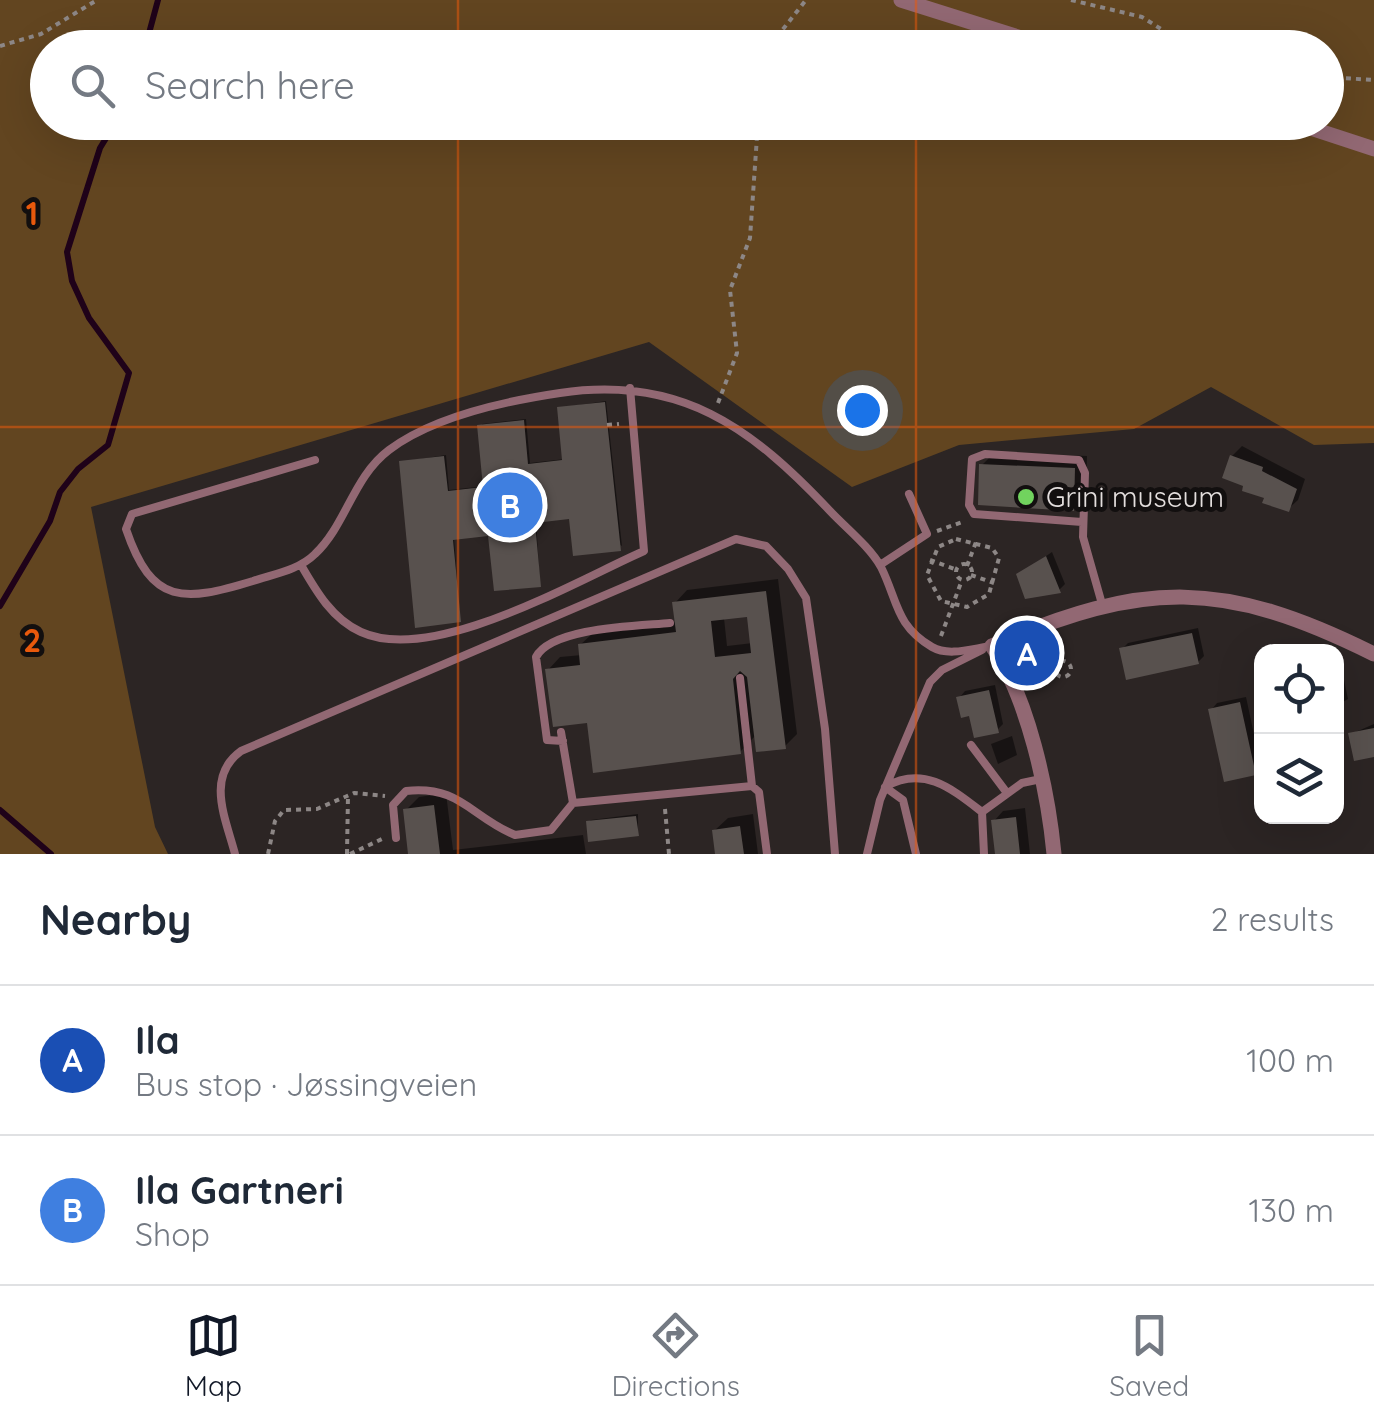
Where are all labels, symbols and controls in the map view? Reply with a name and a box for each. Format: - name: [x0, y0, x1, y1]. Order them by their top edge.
- search box: [30, 30, 1344, 140]
- icon: search: [65, 58, 120, 113]
- text: Search here: [145, 61, 355, 109]
- text: 1: [26, 193, 38, 233]
- your location: [837, 385, 888, 436]
- pin: B: [478, 468, 542, 542]
- place label: Grini museum: [1046, 479, 1224, 514]
- marker: Grini museum: [1015, 486, 1037, 508]
- pin: A: [994, 616, 1060, 690]
- text: 2: [23, 620, 41, 660]
- map controls: [1254, 644, 1344, 824]
- button: locate: [1254, 644, 1344, 734]
- button: layers: [1254, 734, 1344, 824]
- text: Nearby: [40, 893, 191, 946]
- text: 2 results: [1211, 899, 1334, 939]
- text: Ila: [135, 1016, 180, 1064]
- text: A: [62, 1040, 83, 1080]
- text: 100 m: [1246, 1040, 1334, 1080]
- text: Bus stop · Jøssingveien: [135, 1064, 477, 1104]
- text: Ila Gartneri: [135, 1166, 344, 1214]
- text: B: [62, 1190, 83, 1230]
- text: 130 m: [1248, 1190, 1334, 1230]
- text: Shop: [135, 1214, 210, 1254]
- tab: Map: [185, 1308, 242, 1403]
- tab: Directions: [611, 1308, 740, 1403]
- tab: Saved: [1109, 1308, 1189, 1403]

